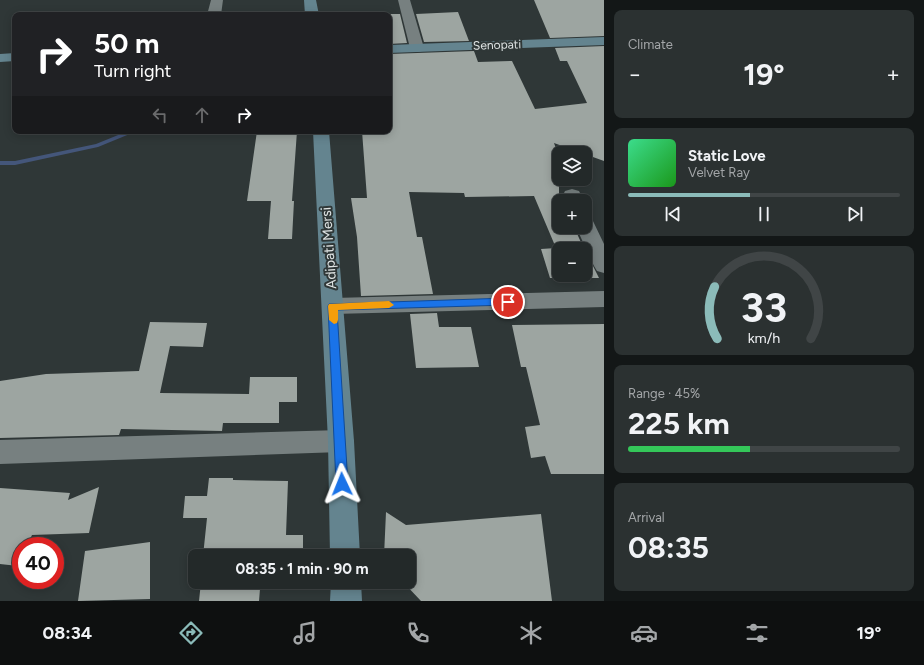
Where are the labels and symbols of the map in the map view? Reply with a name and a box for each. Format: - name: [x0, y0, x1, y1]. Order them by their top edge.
- street label: Senopati: [473, 37, 521, 53]
- street label: Adipati Mersi: [318, 206, 340, 290]
- pin: [491, 285, 525, 319]
- position arrow: [321, 463, 363, 505]
- speed limit sign: 40: [12, 537, 64, 589]

